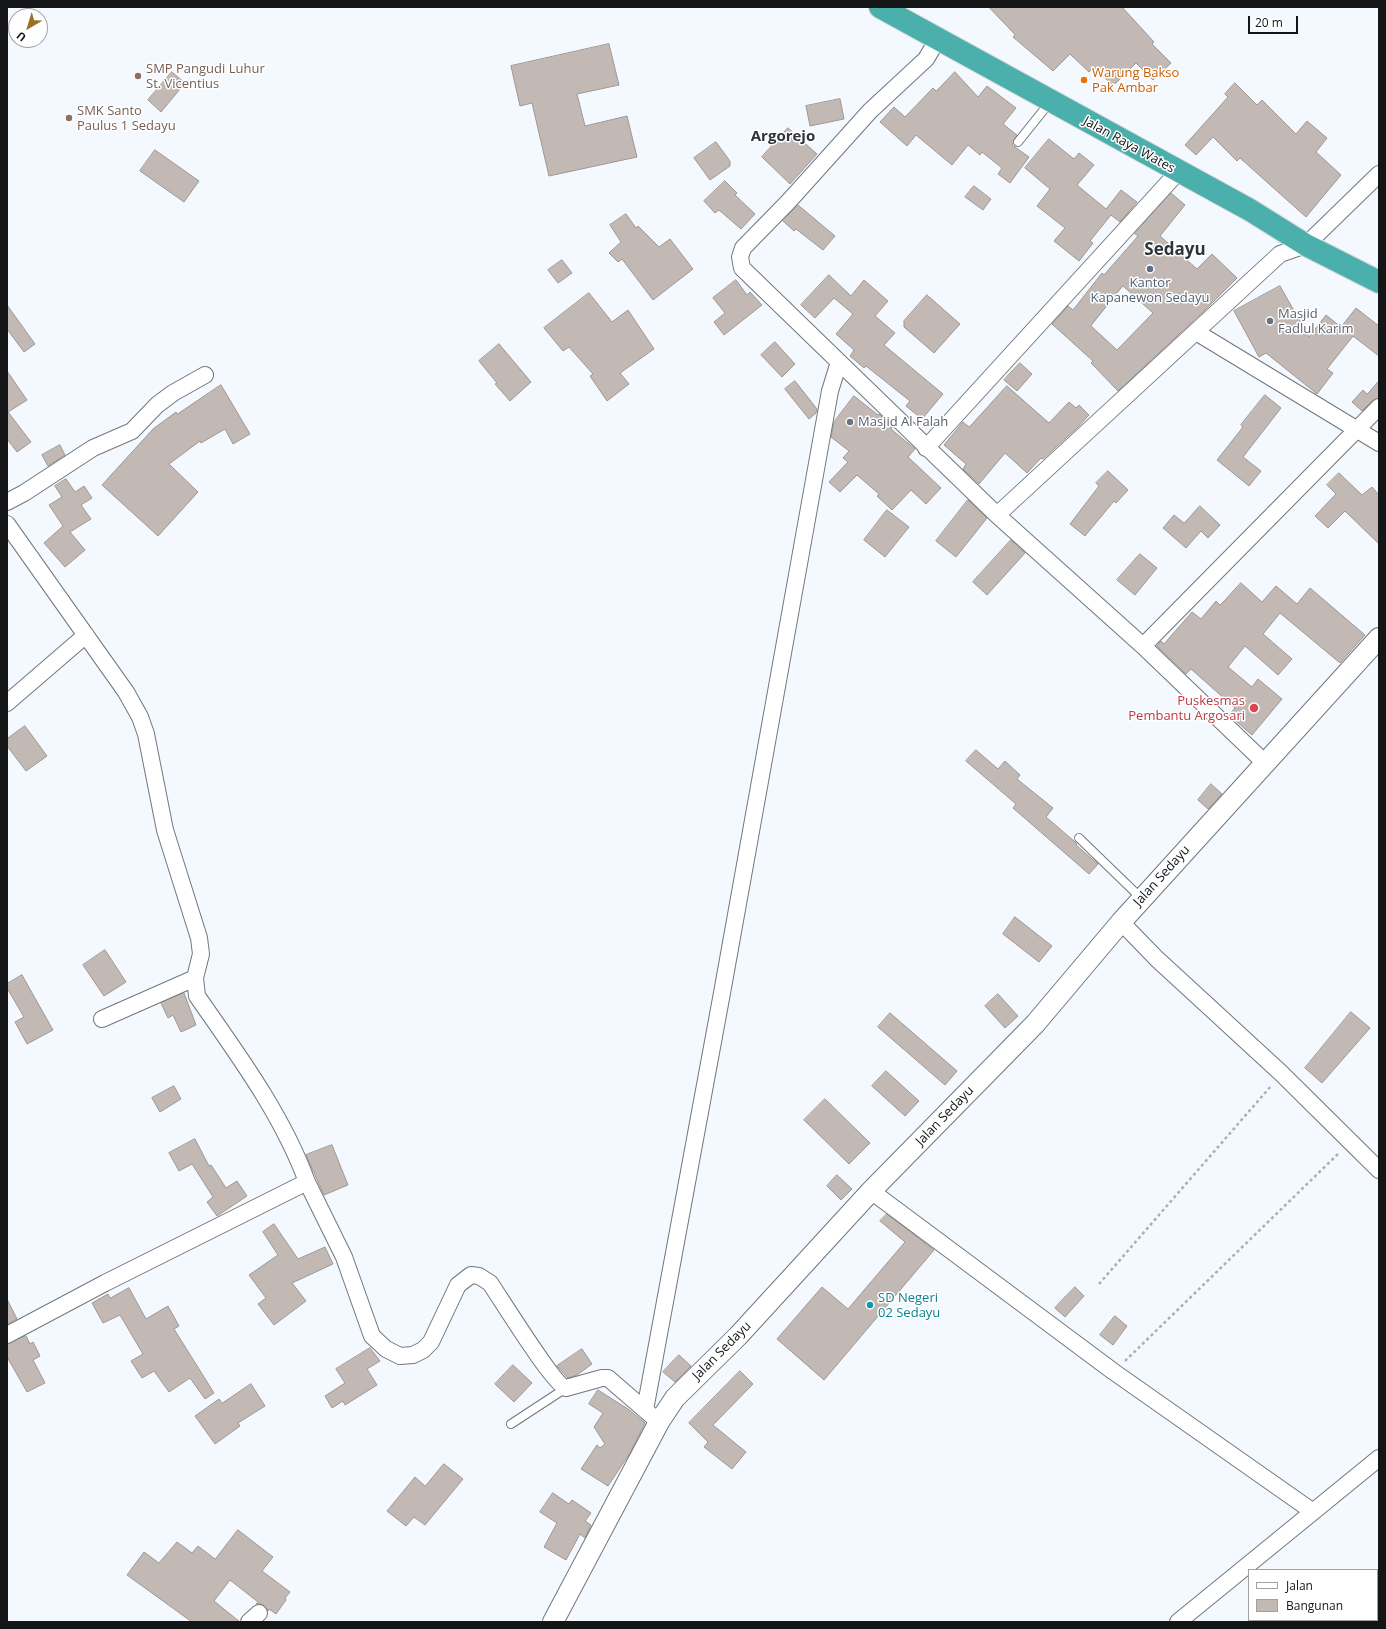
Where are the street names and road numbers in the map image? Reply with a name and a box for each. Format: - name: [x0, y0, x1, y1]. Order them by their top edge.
- street label: Jalan Raya Wates: [1080, 113, 1178, 177]
- street label: Jalan Sedayu: [1131, 842, 1193, 910]
- street label: Jalan Sedayu: [913, 1083, 977, 1149]
- street label: Jalan Sedayu: [689, 1318, 755, 1384]

